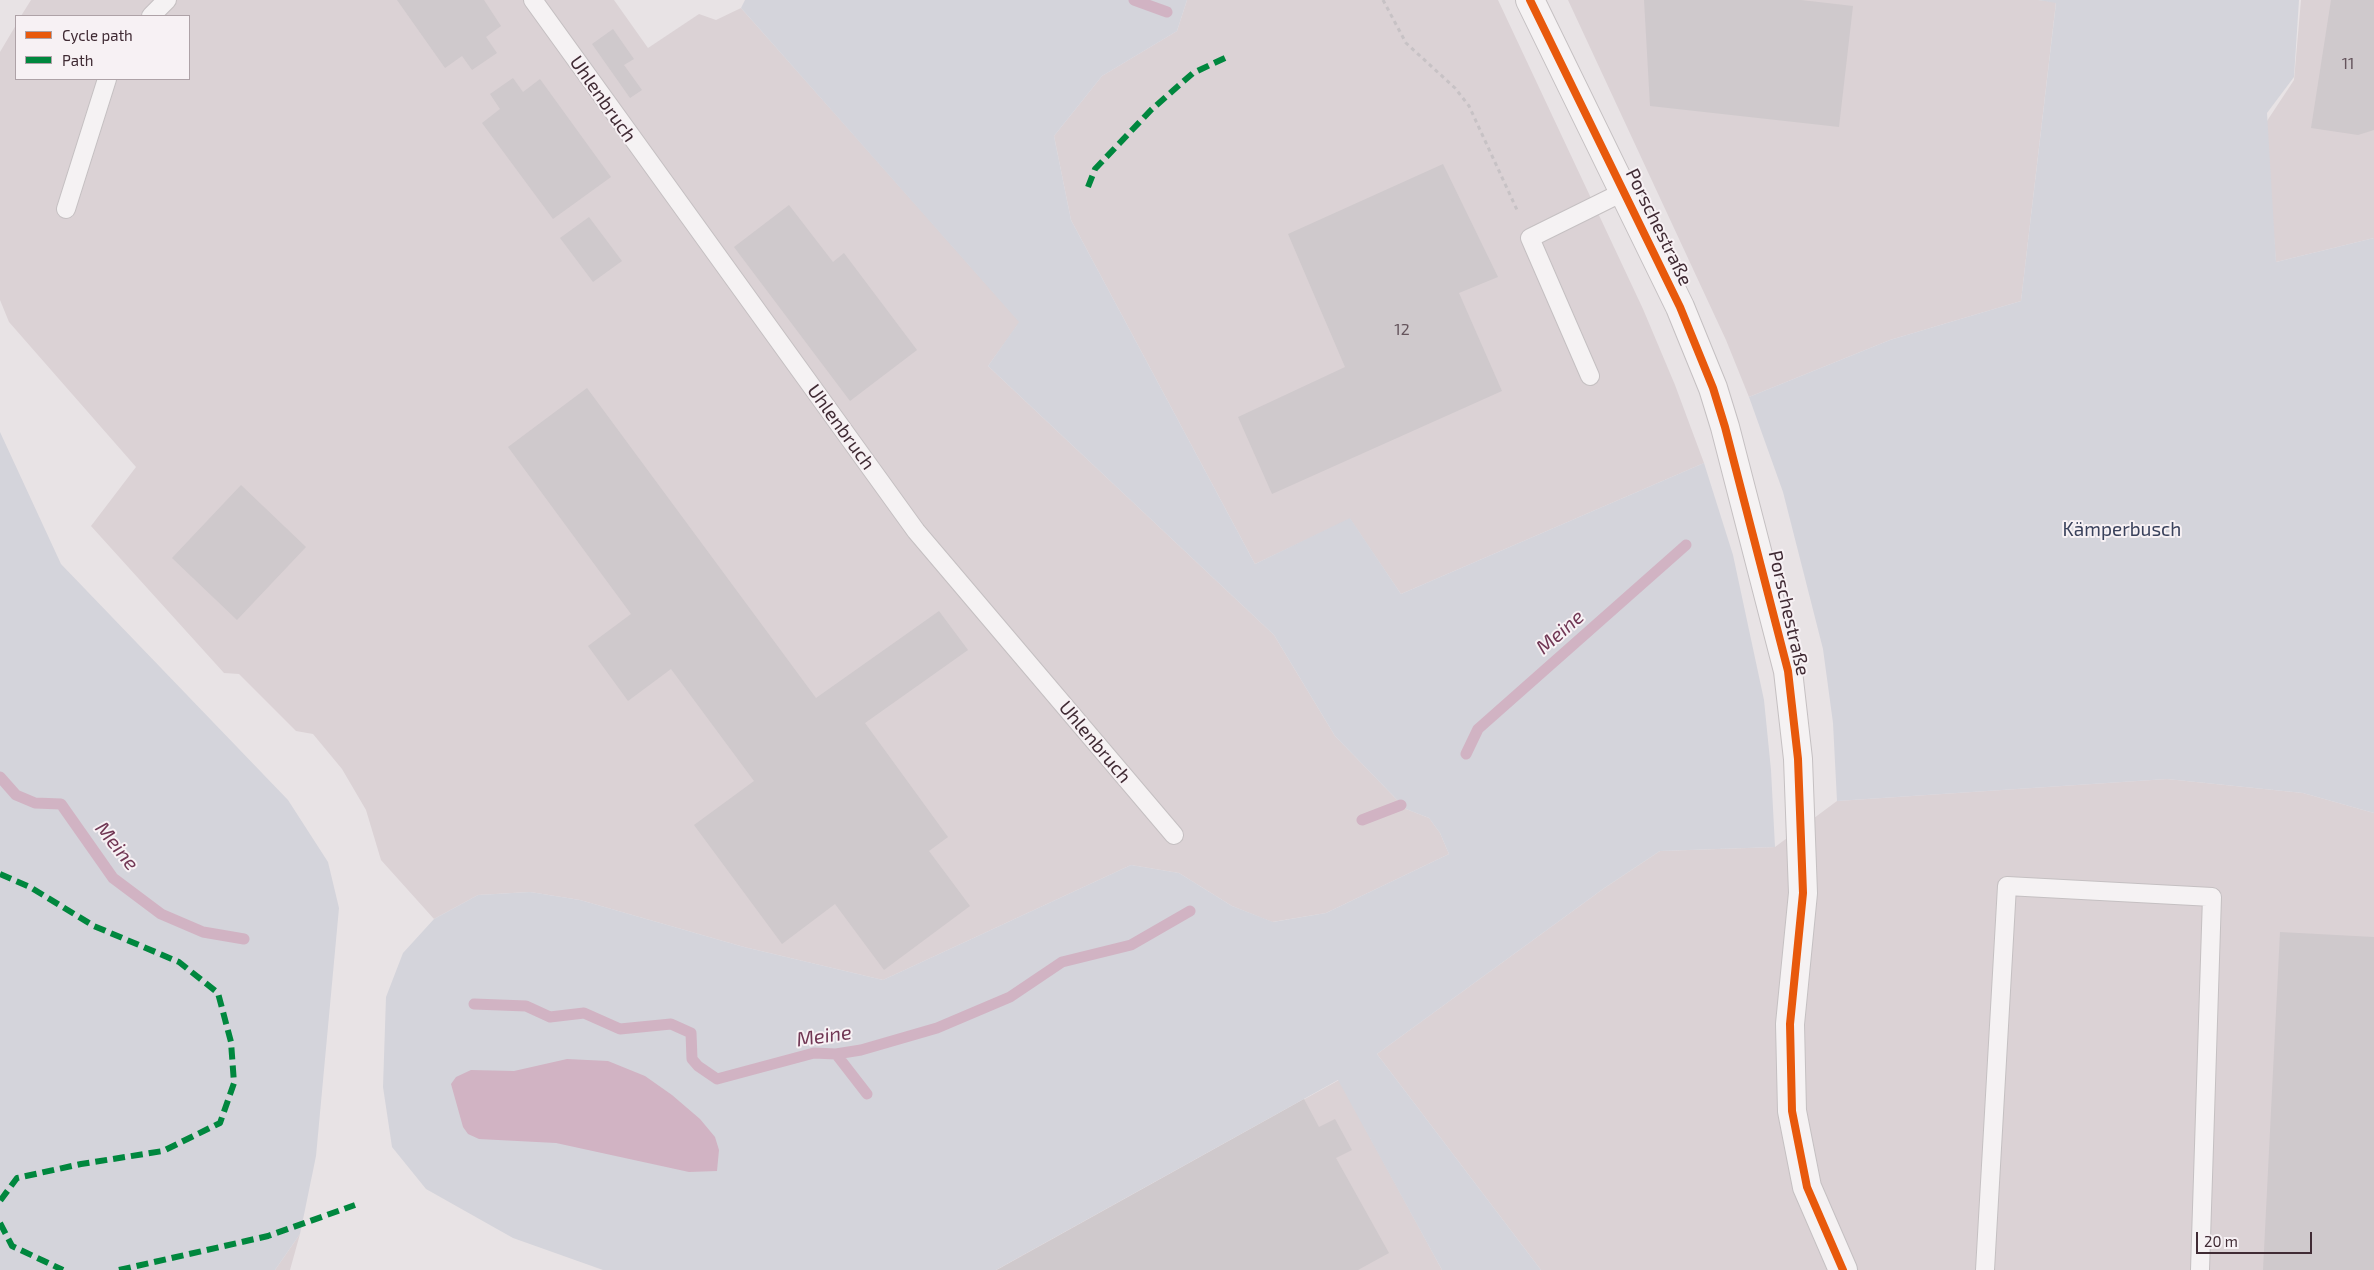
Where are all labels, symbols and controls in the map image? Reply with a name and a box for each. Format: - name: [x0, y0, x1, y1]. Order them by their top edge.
- legend: [15, 15, 190, 80]
- text: Cycle path: [62, 26, 133, 44]
- text: Path: [62, 51, 93, 69]
- street label: Uhlenbruch: [565, 51, 641, 147]
- house number: 11: [2342, 54, 2354, 74]
- street label: Porschestraße: [1621, 165, 1697, 289]
- house number: 12: [1394, 320, 1410, 340]
- street label: Uhlenbruch: [802, 380, 880, 474]
- park label: Kämperbusch: [2063, 519, 2181, 541]
- street label: Porschestraße: [1764, 548, 1814, 678]
- water label: Meine: [1531, 605, 1589, 659]
- street label: Uhlenbruch: [1054, 696, 1136, 788]
- water label: Meine: [90, 817, 144, 875]
- water label: Meine: [795, 1020, 853, 1052]
- scale bar: [2199, 1222, 2315, 1254]
- text: 20 m: [2204, 1232, 2238, 1250]

